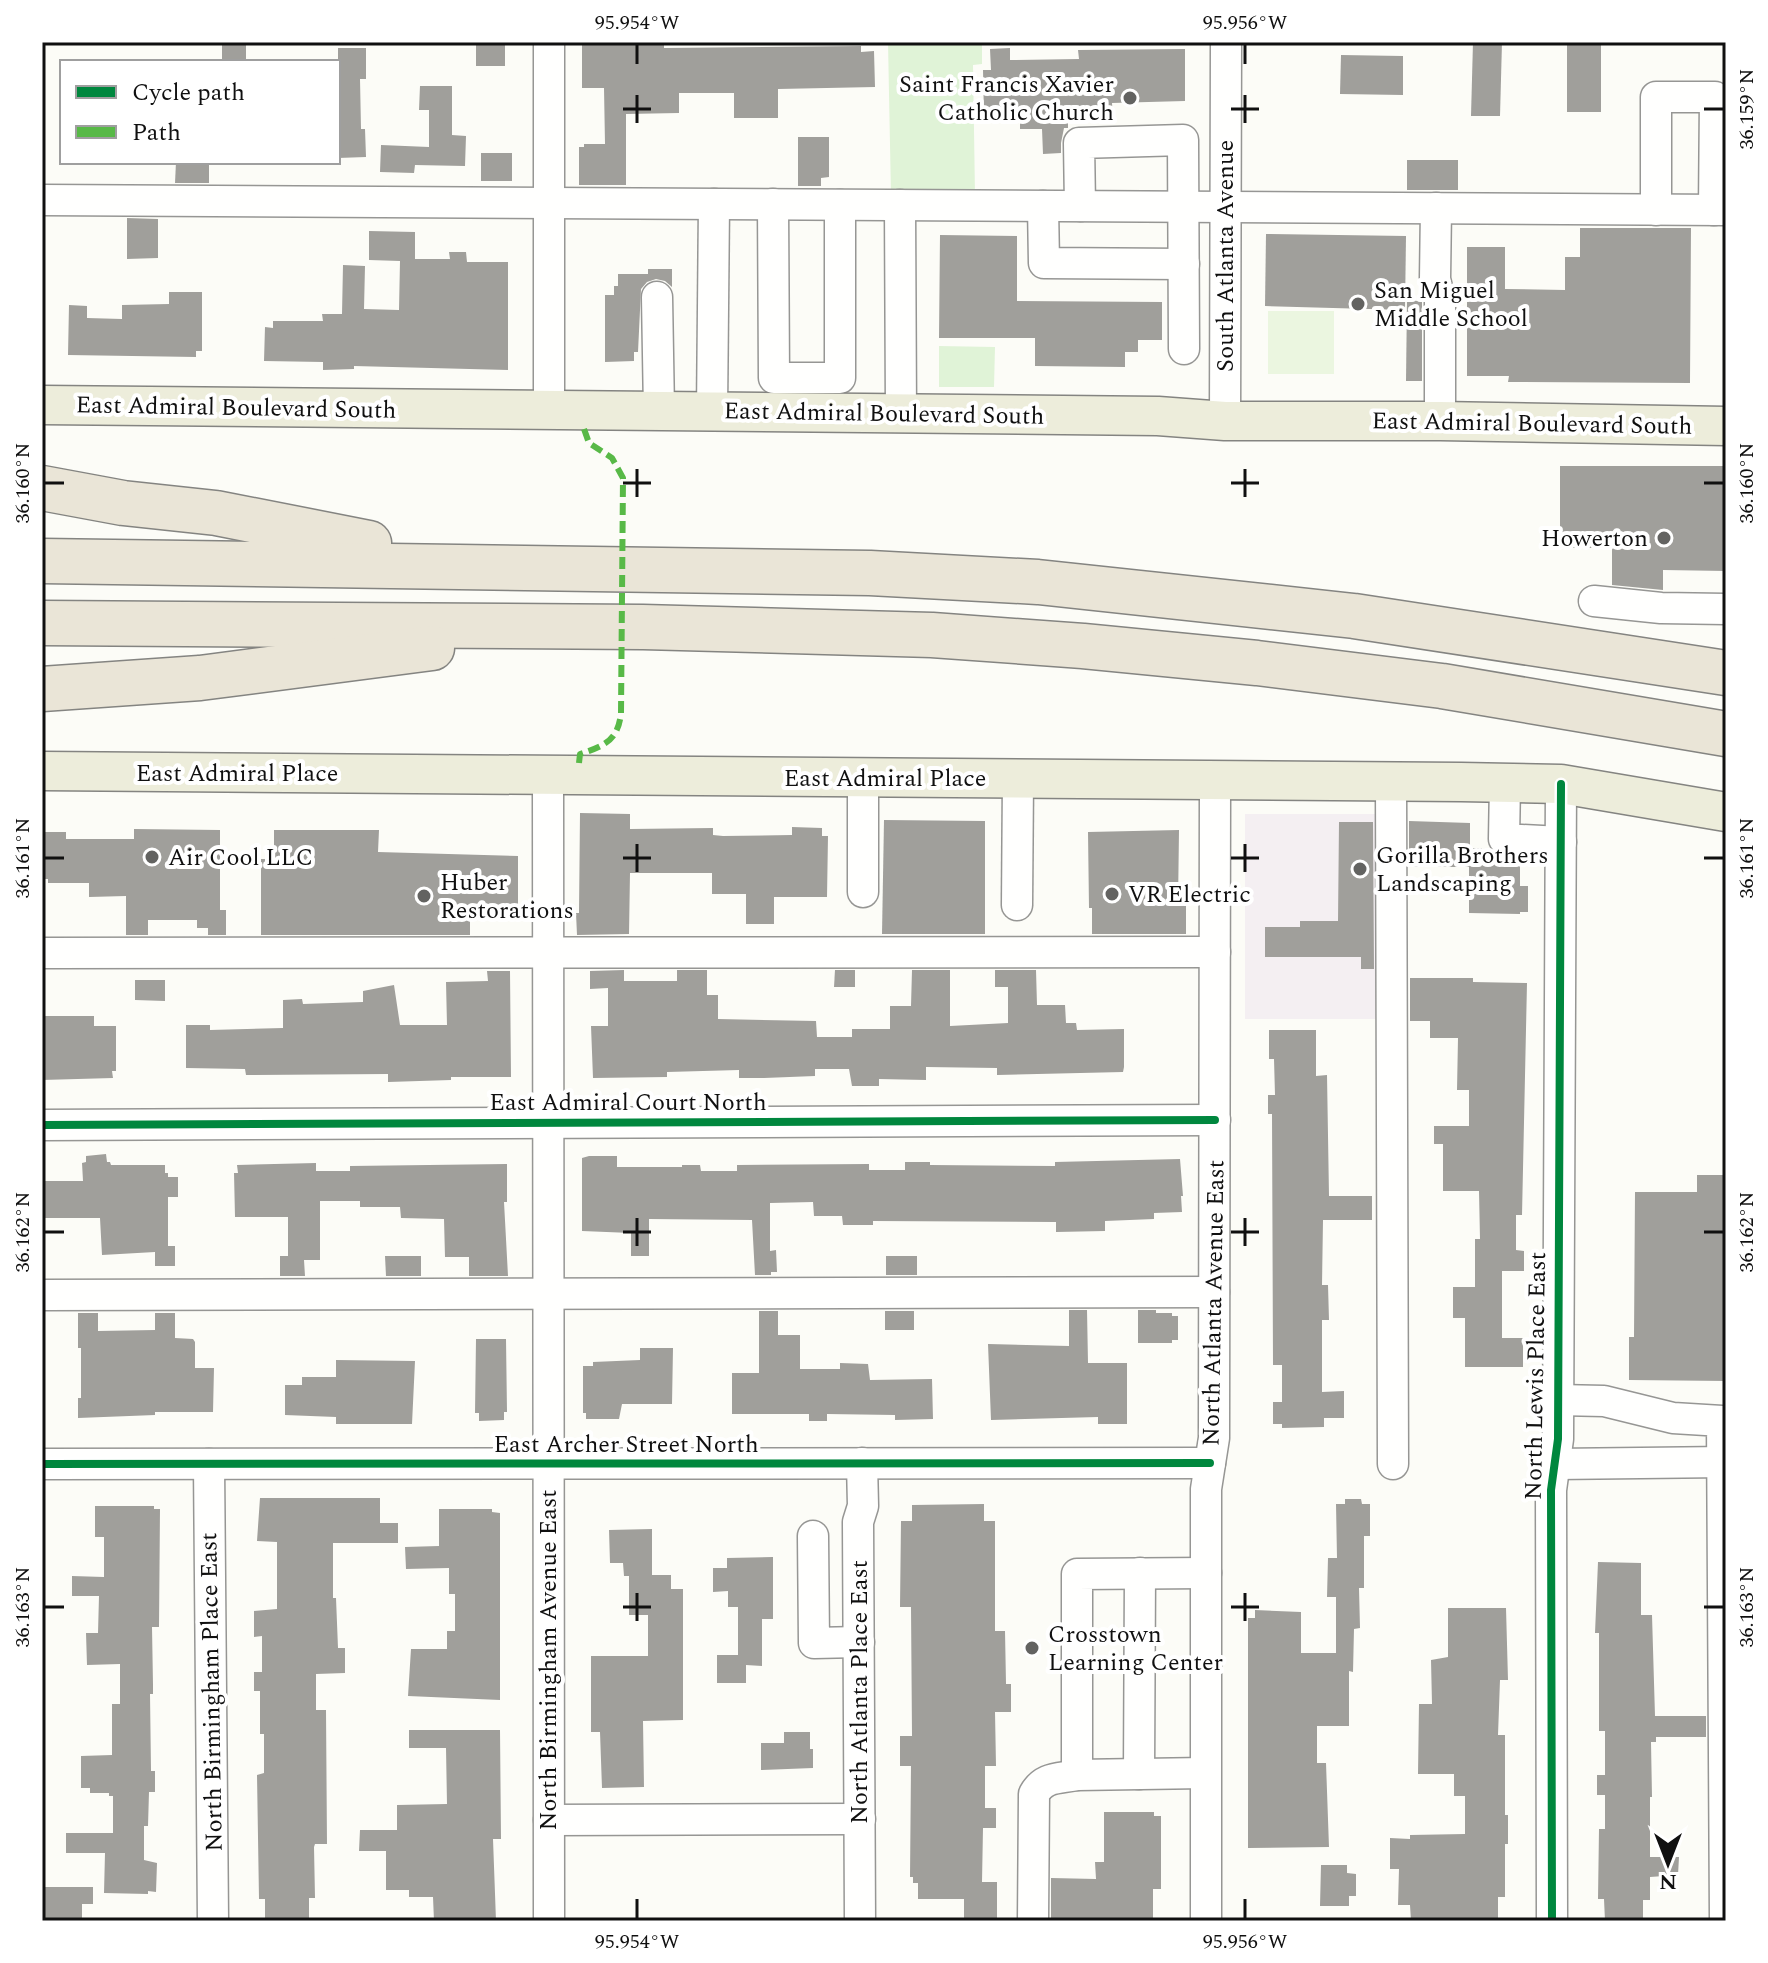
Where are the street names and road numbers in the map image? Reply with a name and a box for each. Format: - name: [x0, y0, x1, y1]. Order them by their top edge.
- street label: South Atlanta Avenue: [1208, 140, 1244, 372]
- street label: East Admiral Boulevard South: [75, 387, 397, 429]
- street label: East Admiral Boulevard South: [723, 393, 1045, 435]
- street label: East Admiral Boulevard South: [1371, 403, 1693, 445]
- street label: East Admiral Place: [136, 756, 338, 792]
- street label: East Admiral Place: [784, 761, 986, 797]
- street label: East Admiral Court North: [489, 1085, 767, 1121]
- street label: North Atlanta Avenue East: [1194, 1160, 1234, 1446]
- street label: North Lewis Place East: [1516, 1252, 1556, 1500]
- street label: East Archer Street North: [493, 1427, 759, 1463]
- street label: North Birmingham Avenue East: [531, 1489, 567, 1831]
- street label: North Birmingham Place East: [191, 1532, 233, 1852]
- street label: North Atlanta Place East: [842, 1560, 878, 1824]

